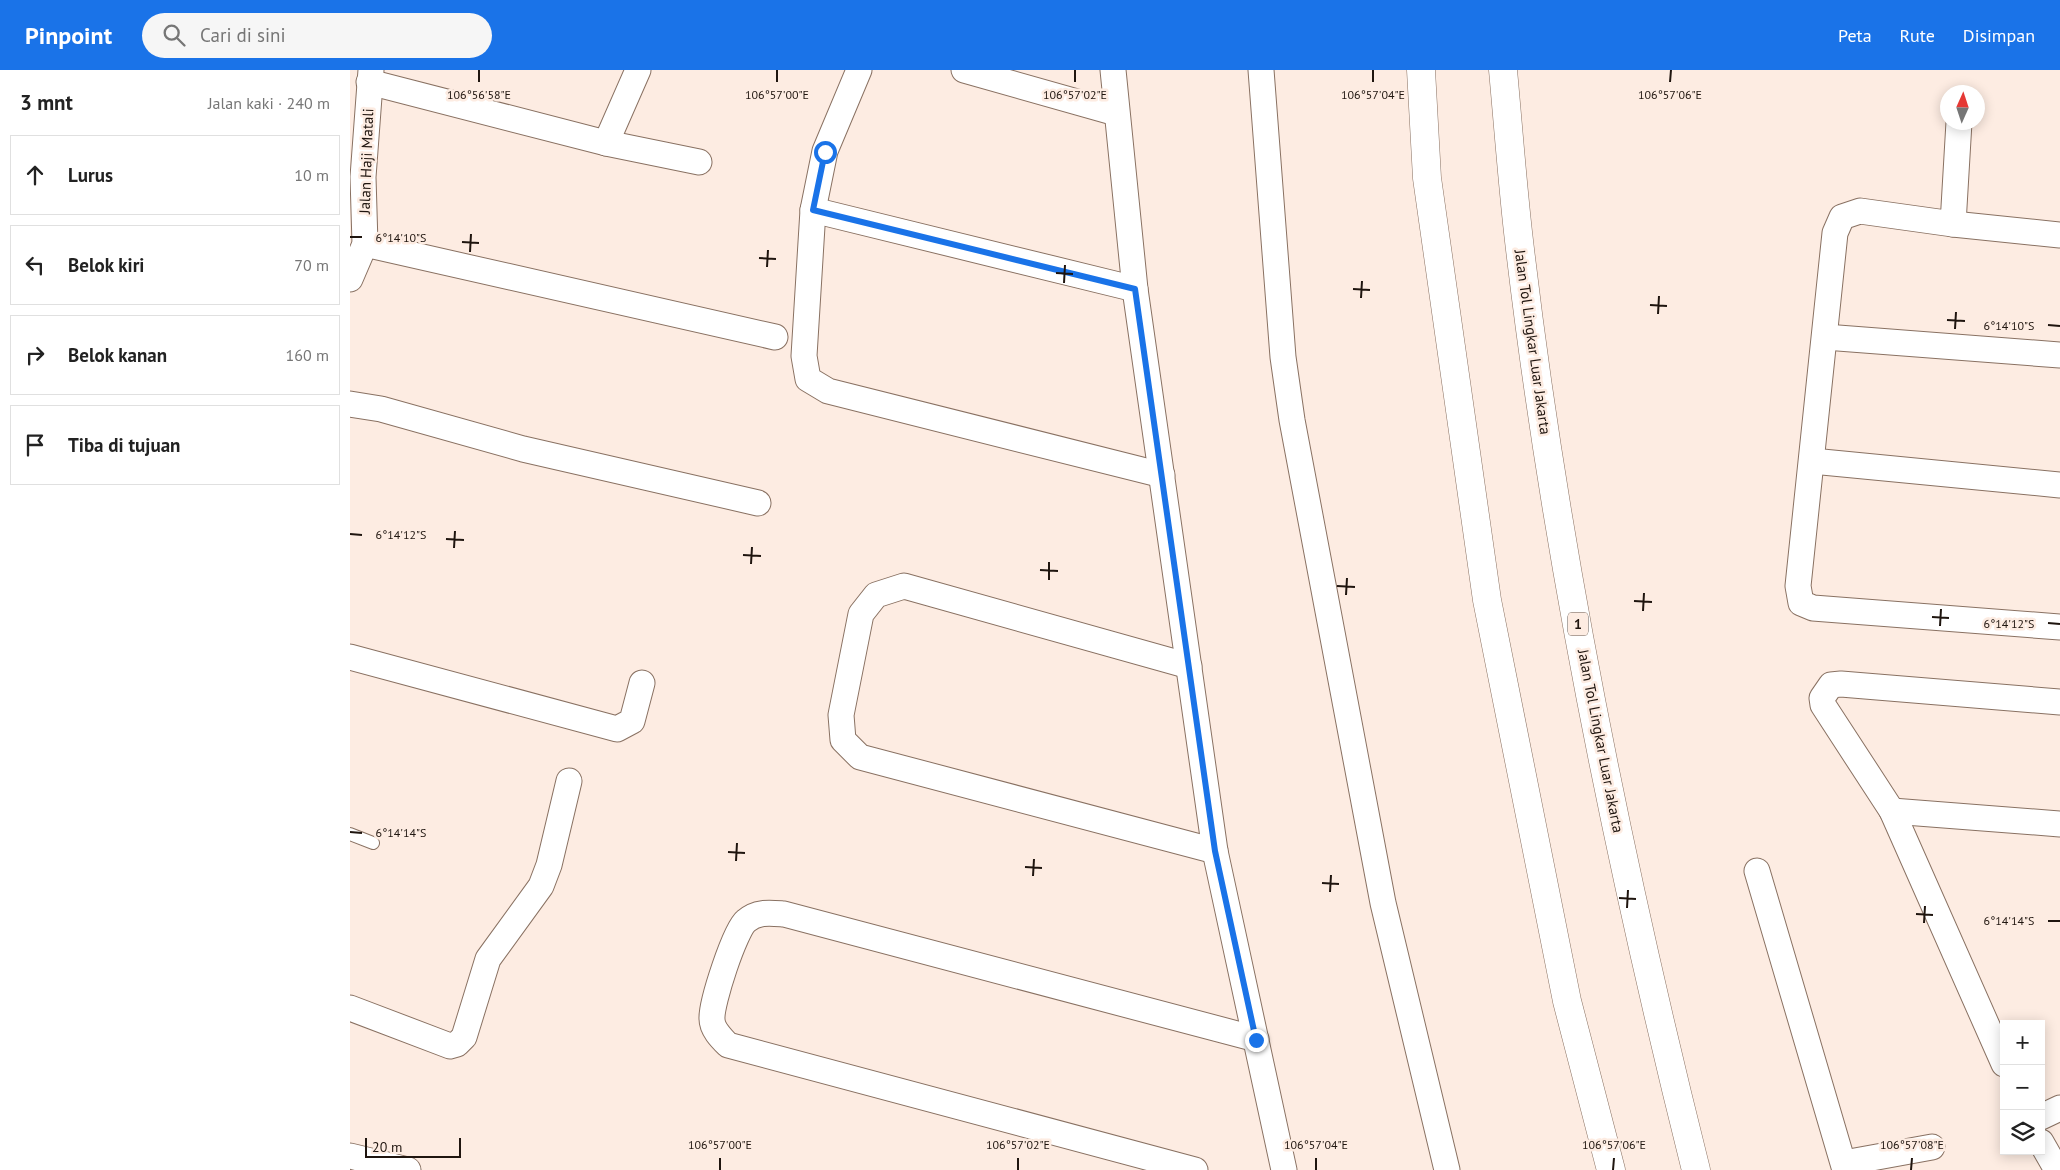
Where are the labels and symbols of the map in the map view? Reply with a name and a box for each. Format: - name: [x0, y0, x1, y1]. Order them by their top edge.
- north arrow: [1940, 85, 1985, 130]
- text: 106°56'58"E: [447, 87, 511, 102]
- text: 106°57'00"E: [745, 87, 809, 102]
- text: 106°57'02"E: [1043, 87, 1107, 102]
- text: 106°57'04"E: [1341, 87, 1405, 102]
- text: 106°57'06"E: [1638, 87, 1702, 102]
- street label: Jalan Haji Matali: [355, 108, 377, 215]
- route start: [814, 141, 837, 164]
- text: 6°14'10"S: [376, 230, 426, 245]
- street label: Jalan Tol Lingkar Luar Jakarta: [1510, 247, 1555, 436]
- text: 6°14'10"S: [1984, 318, 2034, 333]
- text: 6°14'12"S: [376, 527, 426, 542]
- road number: 1: [1568, 612, 1588, 636]
- text: 6°14'12"S: [1984, 616, 2034, 631]
- street label: Jalan Tol Lingkar Luar Jakarta: [1574, 647, 1628, 834]
- text: 6°14'14"S: [376, 825, 426, 840]
- text: 6°14'14"S: [1984, 913, 2034, 928]
- route end: [1245, 1029, 1268, 1052]
- scale bar: [365, 1135, 461, 1158]
- text: 106°57'00"E: [688, 1137, 752, 1152]
- text: 106°57'02"E: [986, 1137, 1050, 1152]
- text: 106°57'04"E: [1284, 1137, 1348, 1152]
- text: 106°57'06"E: [1582, 1137, 1646, 1152]
- text: 106°57'08"E: [1880, 1137, 1944, 1152]

